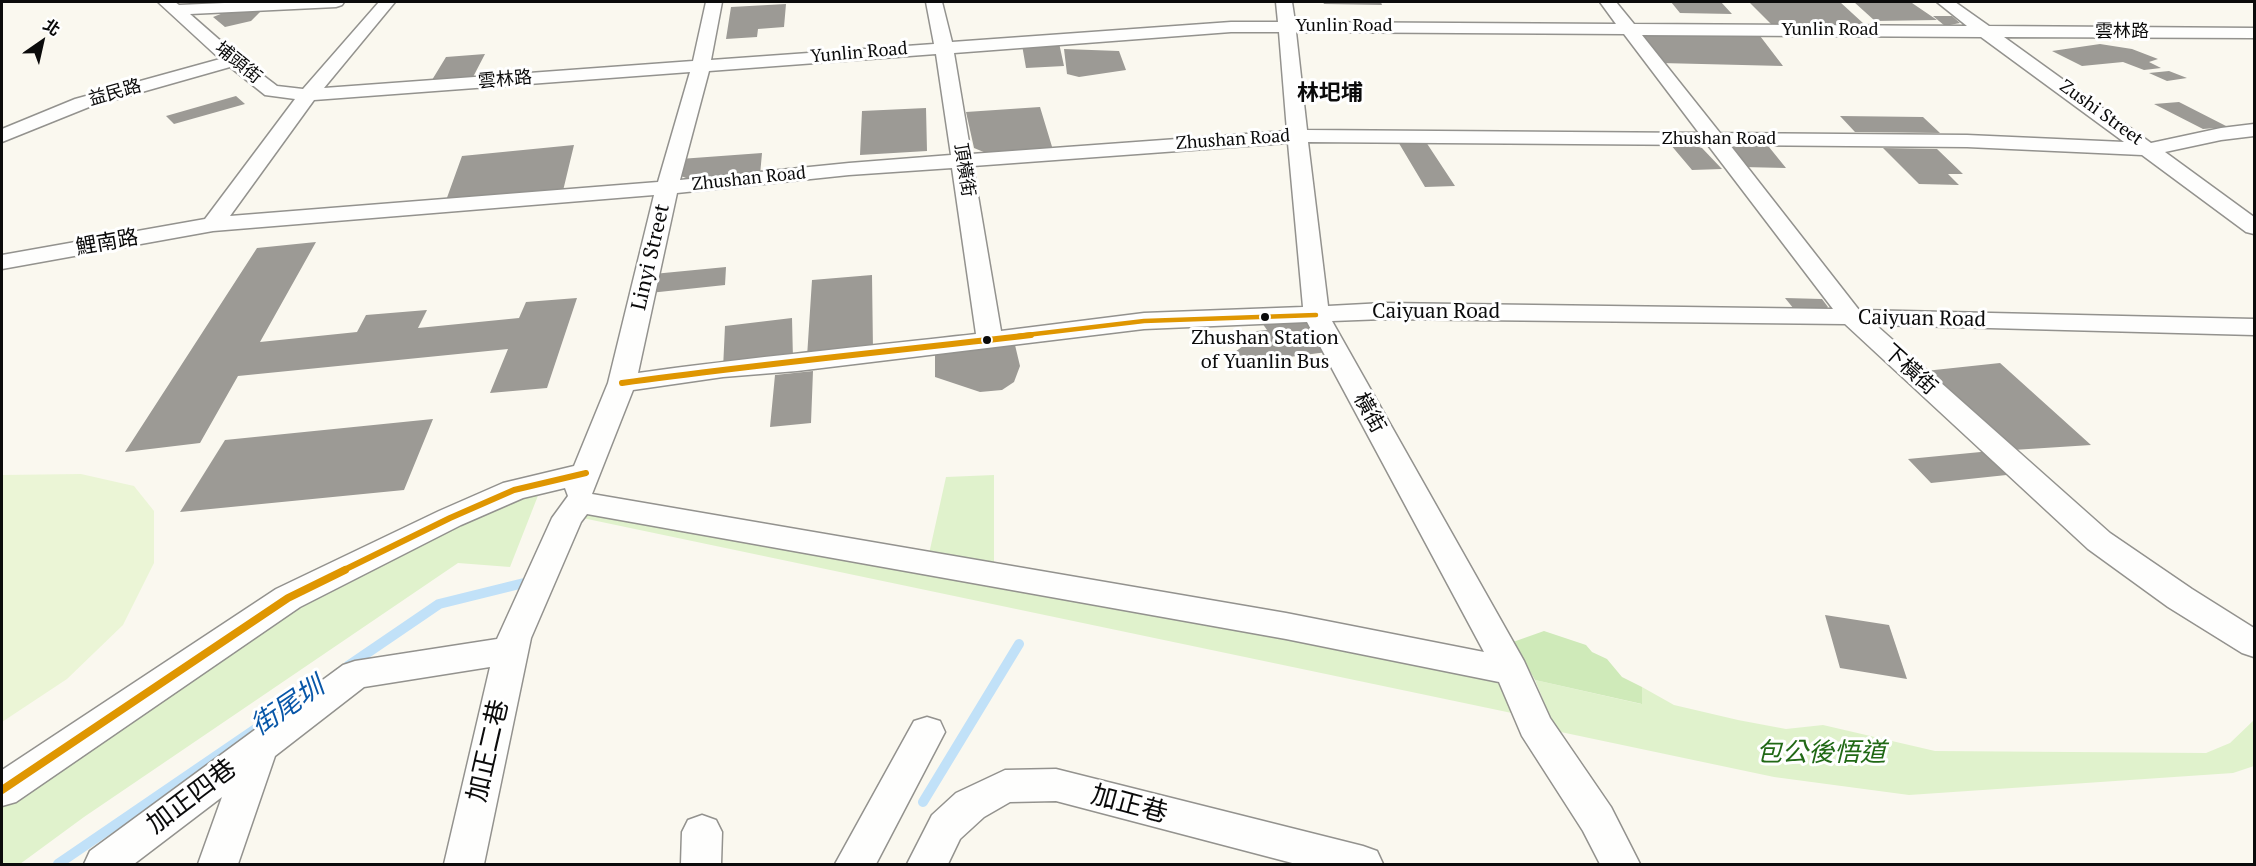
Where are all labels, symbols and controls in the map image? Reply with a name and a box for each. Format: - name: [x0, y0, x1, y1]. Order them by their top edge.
- north arrow: [12, 12, 72, 72]
- text: 北: [39, 13, 65, 41]
- street label: Yunlin Road: [1295, 15, 1393, 37]
- street label: Yunlin Road: [1781, 19, 1879, 41]
- street label: 雲林路: [2095, 21, 2149, 43]
- street label: 埔頭街: [210, 38, 266, 88]
- street label: Yunlin Road: [810, 38, 908, 68]
- street label: 雲林路: [477, 67, 533, 93]
- street label: 益民路: [86, 75, 144, 111]
- street label: Zushi Street: [2055, 76, 2147, 150]
- district label: 林圯埔: [1297, 81, 1363, 107]
- street label: Zhushan Road: [1175, 125, 1291, 155]
- street label: Zhushan Road: [1662, 128, 1776, 150]
- street label: 頂橫街: [949, 142, 979, 198]
- street label: Zhushan Road: [691, 162, 807, 196]
- street label: Linyi Street: [627, 201, 675, 313]
- street label: 鯉南路: [74, 225, 140, 261]
- street label: Caiyuan Road: [1372, 299, 1500, 325]
- street label: Caiyuan Road: [1858, 305, 1986, 333]
- marker: Zhushan Station of Yuanlin Bus: [1259, 311, 1271, 323]
- place label: Zhushan Station of Yuanlin Bus: [1191, 326, 1339, 373]
- unlabelled marker: [981, 334, 993, 346]
- street label: 下橫街: [1878, 340, 1942, 400]
- street label: 橫街: [1348, 389, 1390, 437]
- water label: 街尾圳: [245, 671, 331, 743]
- street label: 加正二巷: [462, 697, 516, 805]
- park label: 包公後悟道: [1756, 738, 1886, 770]
- street label: 加正四巷: [141, 753, 243, 841]
- street label: 加正巷: [1087, 780, 1171, 830]

